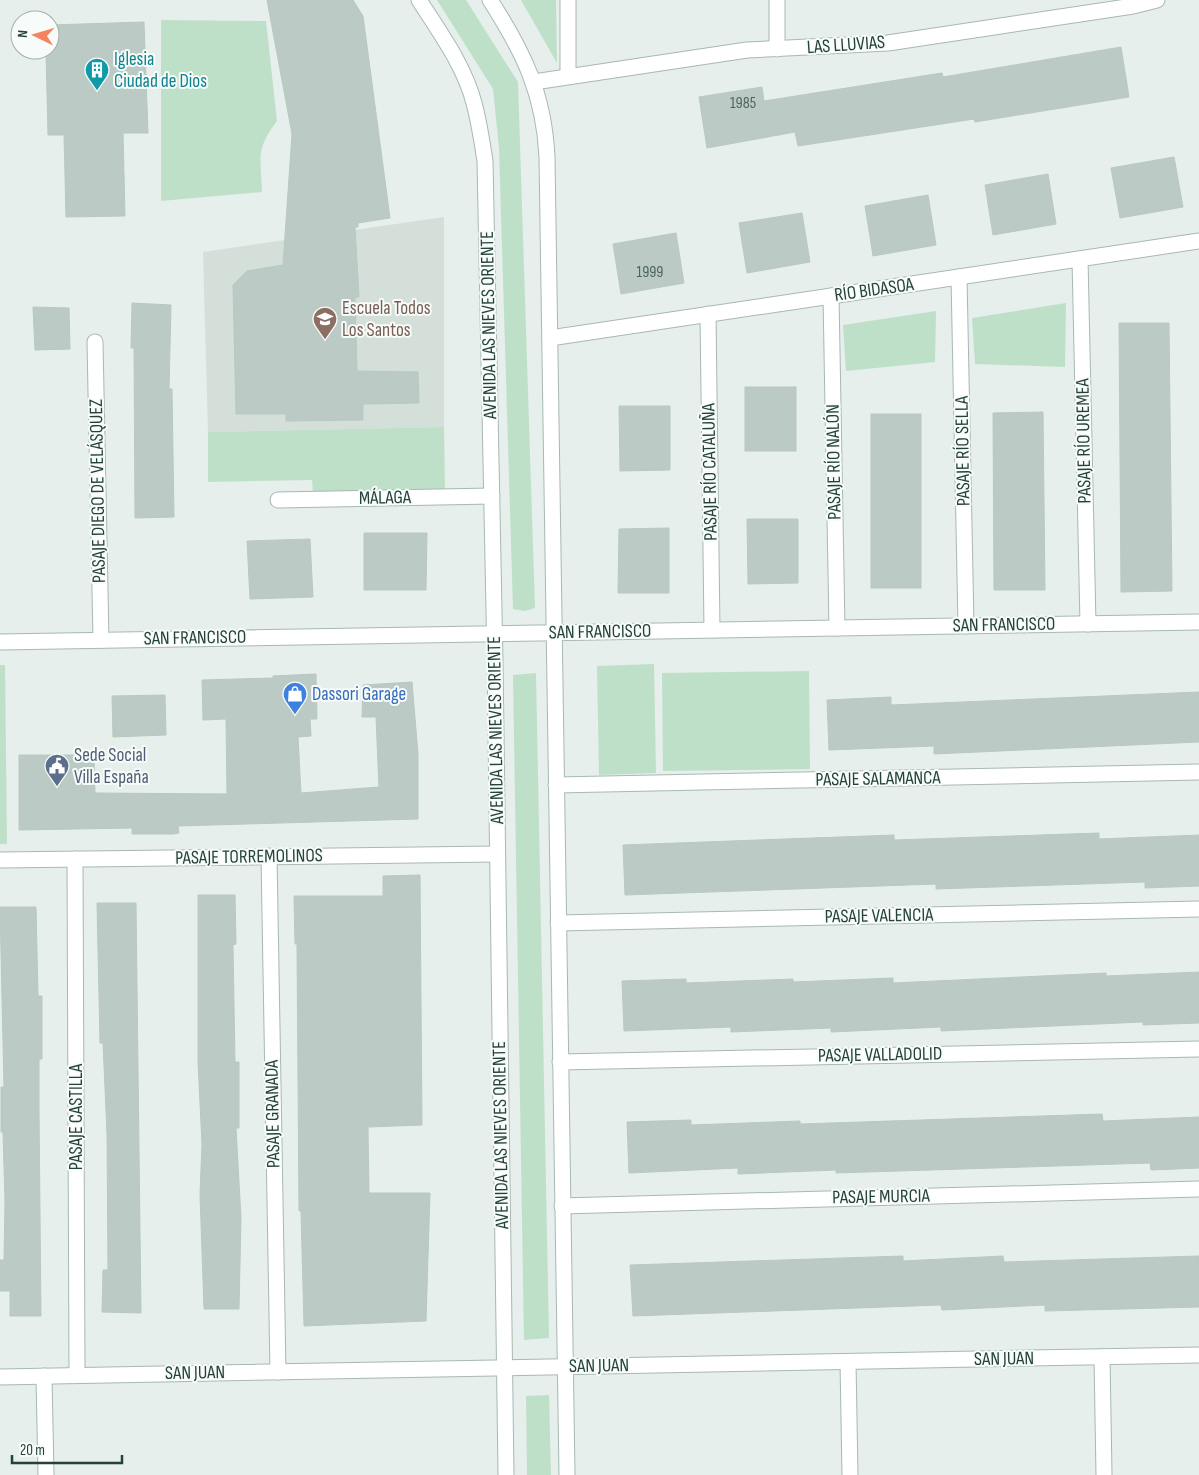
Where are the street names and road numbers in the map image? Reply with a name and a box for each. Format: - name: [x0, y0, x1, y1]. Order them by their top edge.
- street label: LAS LLUVIAS: [806, 31, 886, 59]
- street label: AVENIDA LAS NIEVES ORIENTE: [476, 231, 502, 420]
- street label: RÍO BIDASOA: [833, 273, 916, 307]
- street label: PASAJE RÍO UREMEA: [1071, 377, 1097, 504]
- street label: PASAJE RÍO SELLA: [951, 395, 975, 506]
- street label: PASAJE DIEGO DE VELÁSQUEZ: [85, 399, 111, 583]
- street label: PASAJE RÍO CATALUÑA: [697, 402, 723, 541]
- street label: PASAJE RÍO NALÓN: [821, 404, 847, 520]
- street label: MÁLAGA: [359, 486, 412, 510]
- street label: SAN FRANCISCO: [953, 613, 1055, 637]
- street label: SAN FRANCISCO: [549, 620, 651, 644]
- street label: SAN FRANCISCO: [144, 626, 246, 650]
- street label: AVENIDA LAS NIEVES ORIENTE: [483, 636, 509, 825]
- street label: PASAJE SALAMANCA: [815, 766, 942, 792]
- street label: PASAJE TORREMOLINOS: [175, 844, 323, 870]
- street label: PASAJE VALENCIA: [824, 904, 934, 928]
- street label: AVENIDA LAS NIEVES ORIENTE: [488, 1041, 514, 1230]
- street label: PASAJE VALLADOLID: [818, 1042, 942, 1068]
- street label: PASAJE GRANADA: [261, 1059, 285, 1168]
- street label: PASAJE CASTILLA: [65, 1063, 88, 1170]
- street label: PASAJE MURCIA: [832, 1185, 931, 1209]
- street label: SAN JUAN: [974, 1347, 1034, 1371]
- street label: SAN JUAN: [569, 1354, 629, 1378]
- street label: SAN JUAN: [165, 1361, 225, 1385]

